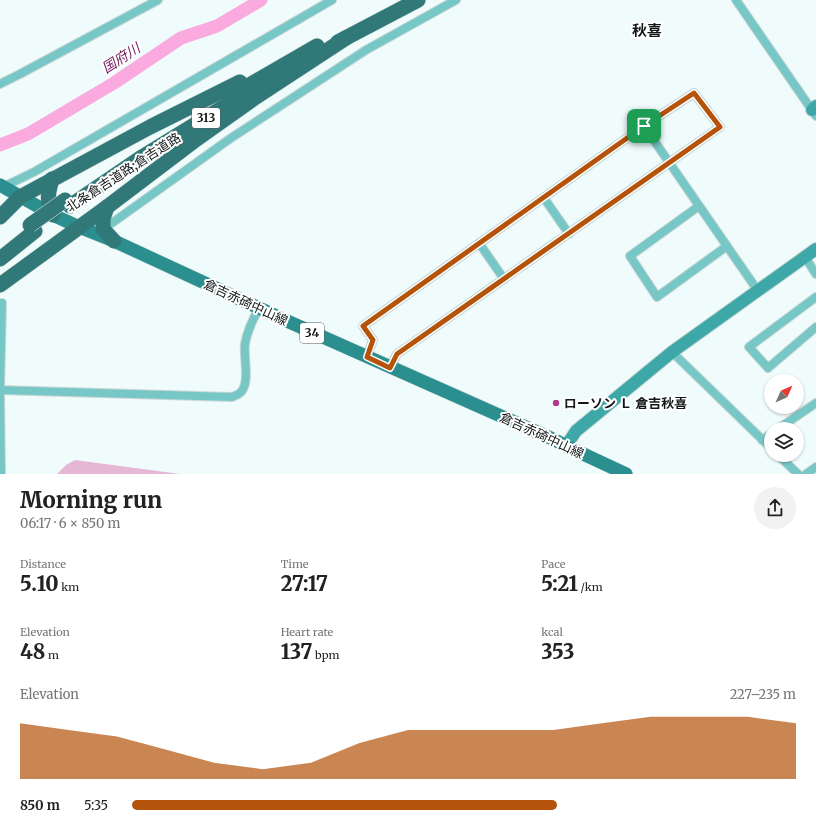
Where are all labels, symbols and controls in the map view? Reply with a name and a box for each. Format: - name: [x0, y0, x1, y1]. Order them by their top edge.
- district label: 秋喜: [632, 21, 662, 40]
- water label: 国府川: [98, 38, 145, 77]
- road number: 313: [192, 108, 220, 128]
- pin: [627, 109, 661, 143]
- icon: arrive: [633, 115, 655, 137]
- street label: 北条倉吉道路;倉吉道路: [63, 129, 184, 216]
- street label: 倉吉赤碕中山線: [201, 276, 291, 329]
- road number: 34: [300, 323, 324, 343]
- north arrow: [764, 374, 804, 414]
- map controls: [764, 374, 804, 462]
- place label: ローソン Ｌ 倉吉秋喜: [564, 395, 687, 412]
- marker: ローソン Ｌ 倉吉秋喜: [551, 398, 561, 408]
- street label: 倉吉赤碕中山線: [497, 409, 587, 462]
- button: layers: [764, 422, 804, 462]
- text: Morning run: [20, 486, 162, 514]
- button: share: [754, 487, 796, 529]
- text: 06:17 · 6 × 850 m: [20, 515, 120, 532]
- text: Distance: [20, 557, 66, 571]
- text: Time: [281, 557, 309, 571]
- text: Pace: [541, 557, 565, 571]
- text: 5.10: [20, 571, 59, 596]
- text: 27:17: [281, 571, 328, 596]
- text: 5:21: [541, 571, 578, 596]
- text: km: [59, 580, 79, 594]
- text: /km: [578, 580, 603, 594]
- text: Elevation: [20, 625, 70, 639]
- text: Heart rate: [281, 625, 333, 639]
- text: kcal: [541, 625, 563, 639]
- text: 48: [20, 639, 45, 664]
- text: 137: [281, 639, 313, 664]
- text: 353: [541, 639, 574, 664]
- text: m: [45, 648, 59, 662]
- text: bpm: [313, 648, 339, 662]
- text: Elevation: [20, 686, 79, 703]
- text: 227–235 m: [730, 686, 796, 703]
- text: 850 m: [20, 797, 60, 814]
- text: 5:35: [84, 797, 108, 814]

